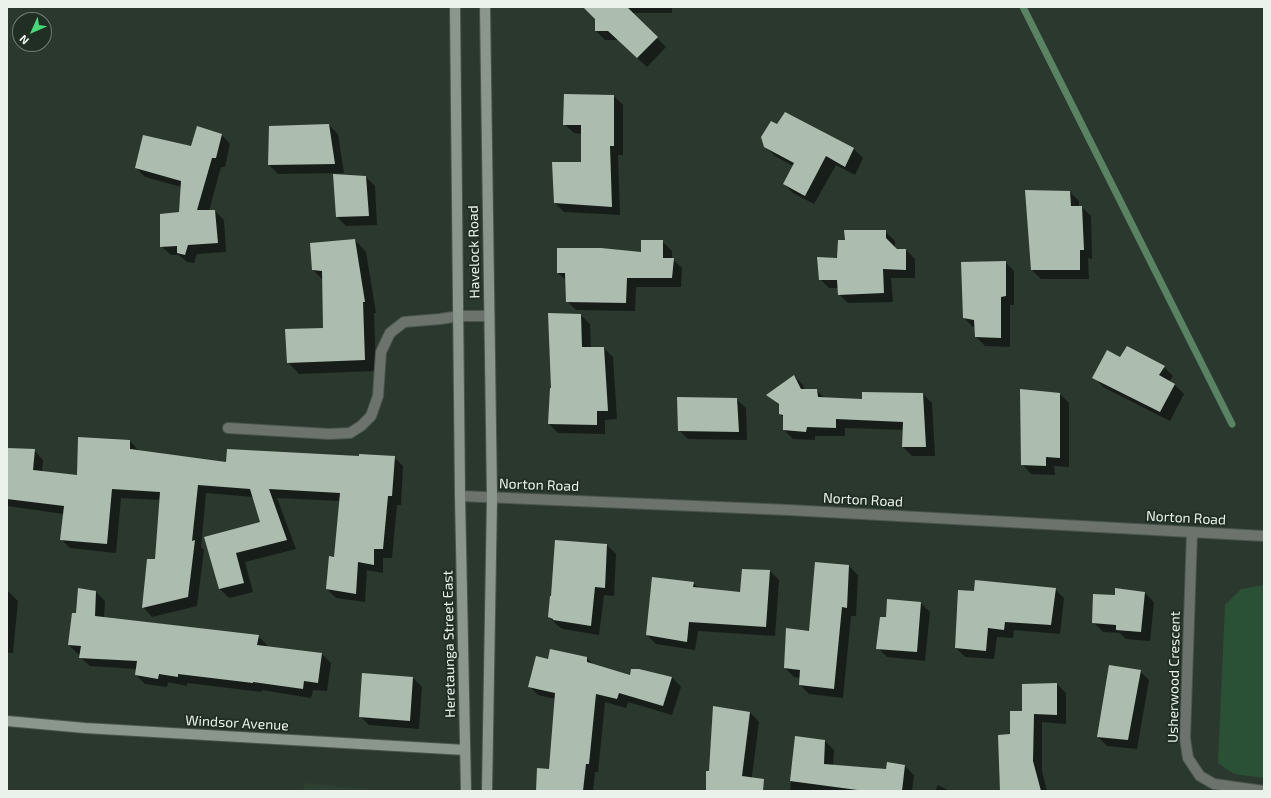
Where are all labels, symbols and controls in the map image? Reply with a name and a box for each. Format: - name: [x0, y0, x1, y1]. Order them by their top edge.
- north arrow: [12, 12, 52, 52]
- text: N: [16, 33, 31, 48]
- street label: Havelock Road: [465, 205, 483, 299]
- street label: Norton Road: [499, 475, 579, 495]
- street label: Norton Road: [823, 490, 903, 510]
- street label: Norton Road: [1146, 508, 1226, 528]
- street label: Heretaunga Street East: [439, 570, 459, 718]
- street label: Usherwood Crescent: [1164, 611, 1184, 743]
- street label: Windsor Avenue: [185, 712, 289, 734]

